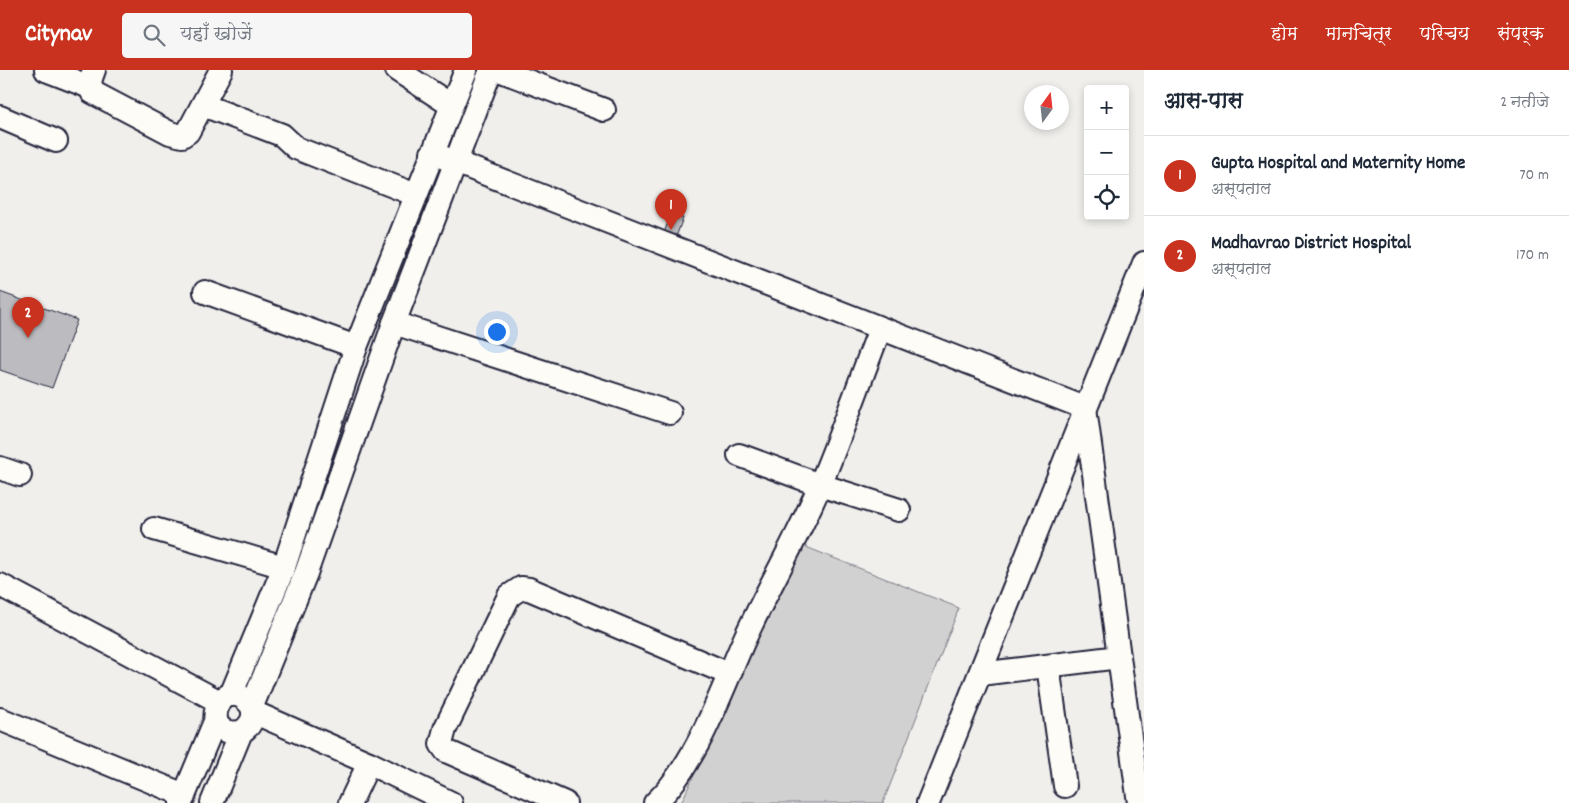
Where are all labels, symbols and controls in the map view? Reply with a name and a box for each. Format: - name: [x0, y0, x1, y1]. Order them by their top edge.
- search box: [122, 13, 472, 58]
- text: Citynav: [25, 18, 92, 52]
- icon: search: [140, 21, 168, 49]
- text: यहाँ खोजें: [180, 22, 252, 49]
- text: होम: [1271, 23, 1297, 48]
- text: मानचित्र: [1325, 23, 1392, 48]
- text: परिचय: [1420, 23, 1469, 48]
- text: संपर्क: [1497, 23, 1544, 48]
- north arrow: [1024, 85, 1069, 130]
- map controls: [1084, 85, 1129, 220]
- button: +: [1084, 85, 1129, 130]
- text: आस-पास: [1164, 88, 1243, 118]
- text: 2 नतीजे: [1500, 91, 1549, 114]
- button: −: [1084, 130, 1129, 175]
- text: Gupta Hospital and Maternity Home: [1211, 151, 1465, 178]
- text: 1: [1178, 164, 1182, 187]
- text: 70 m: [1519, 164, 1549, 187]
- button: locate: [1084, 175, 1129, 220]
- text: अस्पताल: [1211, 178, 1271, 201]
- pin: 1: [655, 189, 687, 230]
- text: Madhavrao District Hospital: [1211, 231, 1411, 258]
- text: 2: [1177, 244, 1184, 267]
- text: 170 m: [1516, 244, 1549, 267]
- text: अस्पताल: [1211, 258, 1271, 281]
- pin: 2: [12, 297, 44, 338]
- your location: [484, 319, 510, 345]

